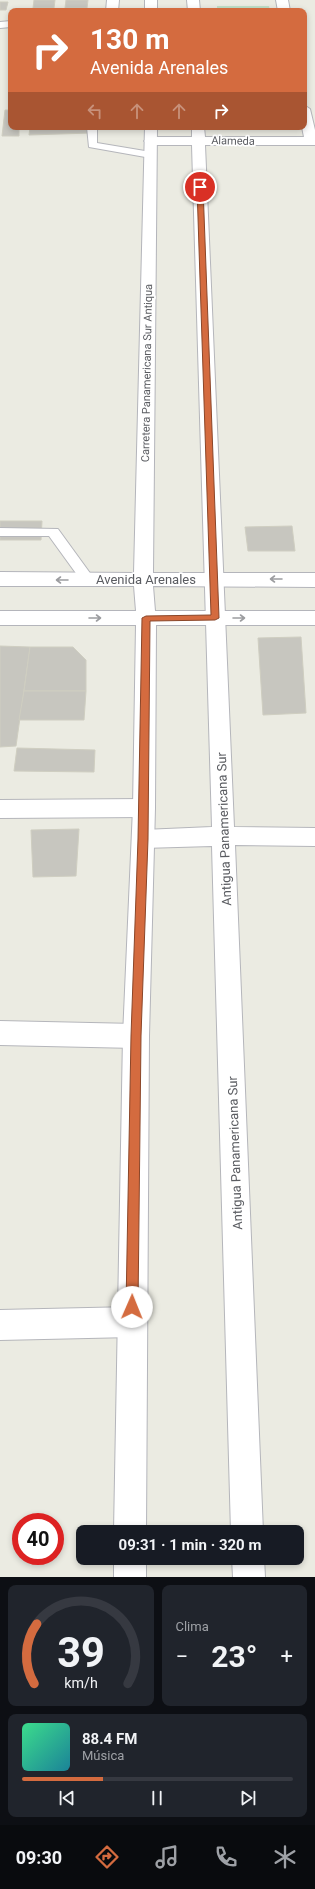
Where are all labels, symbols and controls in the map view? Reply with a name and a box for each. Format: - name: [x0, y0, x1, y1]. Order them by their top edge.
- text: 130 m: [90, 23, 169, 56]
- icon: right: [24, 24, 76, 76]
- text: Avenida Arenales: [90, 57, 228, 78]
- icon: left: [84, 100, 106, 122]
- icon: ahead: [126, 100, 148, 122]
- icon: ahead: [168, 100, 190, 122]
- icon: right: [210, 100, 232, 122]
- street label: Alameda: [211, 134, 255, 148]
- pin: [183, 170, 217, 204]
- icon: arrive: [189, 176, 211, 198]
- street label: Carretera Panamericana Sur Antiqua: [139, 284, 155, 462]
- street label: Avenida Arenales: [96, 572, 196, 587]
- one-way arrow: [270, 575, 283, 583]
- one-way arrow: [56, 576, 69, 584]
- one-way arrow: [88, 614, 101, 622]
- one-way arrow: [232, 614, 245, 622]
- street label: Antigua Panamericana Sur: [214, 751, 234, 906]
- street label: Antigua Panamericana Sur: [225, 1075, 245, 1230]
- position arrow: [111, 1286, 153, 1328]
- speed limit sign: 40: [12, 1513, 64, 1565]
- text: 09:31 · 1 min · 320 m: [119, 1536, 261, 1554]
- text: Clima: [176, 1619, 209, 1634]
- text: 39: [57, 1627, 105, 1676]
- text: 23°: [211, 1639, 257, 1674]
- text: −: [176, 1644, 188, 1669]
- text: +: [281, 1644, 293, 1669]
- text: km/h: [64, 1674, 98, 1690]
- text: 88.4 FM: [82, 1730, 137, 1748]
- text: Música: [82, 1748, 124, 1763]
- icon: previous: [56, 1787, 78, 1809]
- icon: pause: [146, 1787, 168, 1809]
- icon: next: [237, 1787, 259, 1809]
- icon: directions: [93, 1843, 121, 1871]
- icon: music: [153, 1843, 181, 1871]
- icon: phone: [212, 1843, 240, 1871]
- icon: climate: [271, 1843, 299, 1871]
- text: 09:30: [16, 1847, 62, 1868]

